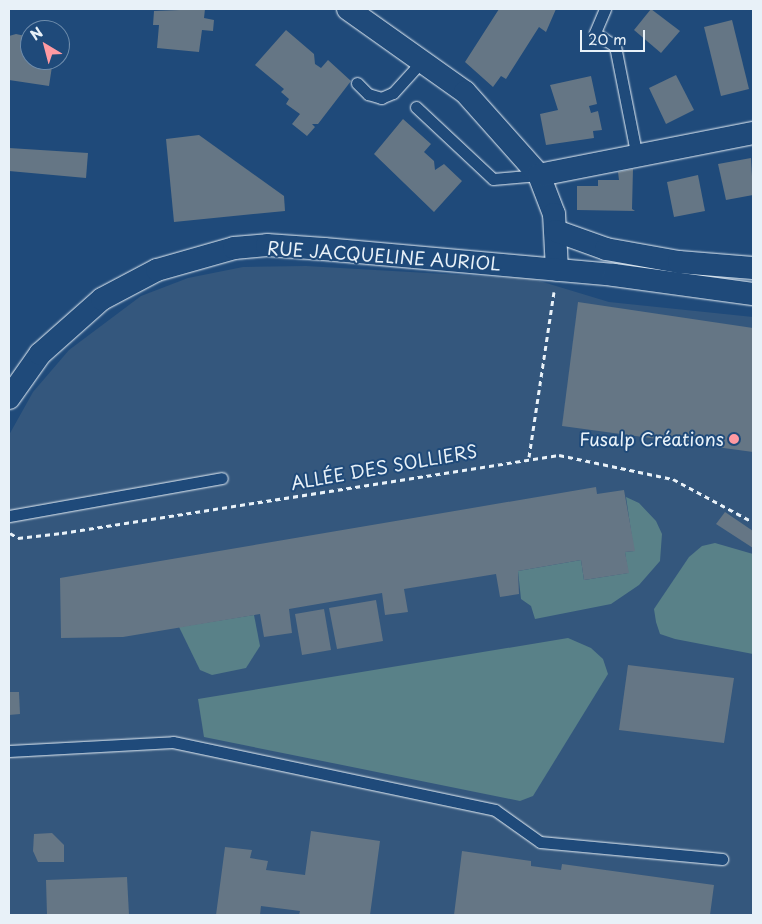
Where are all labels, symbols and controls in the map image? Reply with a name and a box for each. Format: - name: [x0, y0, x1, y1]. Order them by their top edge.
- north arrow: [20, 20, 70, 70]
- scale bar: [582, 20, 647, 52]
- text: N: [26, 22, 47, 45]
- text: 20 m: [588, 27, 627, 50]
- street label: RUE JACQUELINE AURIOL: [266, 237, 502, 275]
- place label: Fusalp Créations: [578, 428, 724, 450]
- marker: Fusalp Créations: [728, 433, 740, 445]
- street label: ALLÉE DES SOLLIERS: [288, 440, 480, 494]

